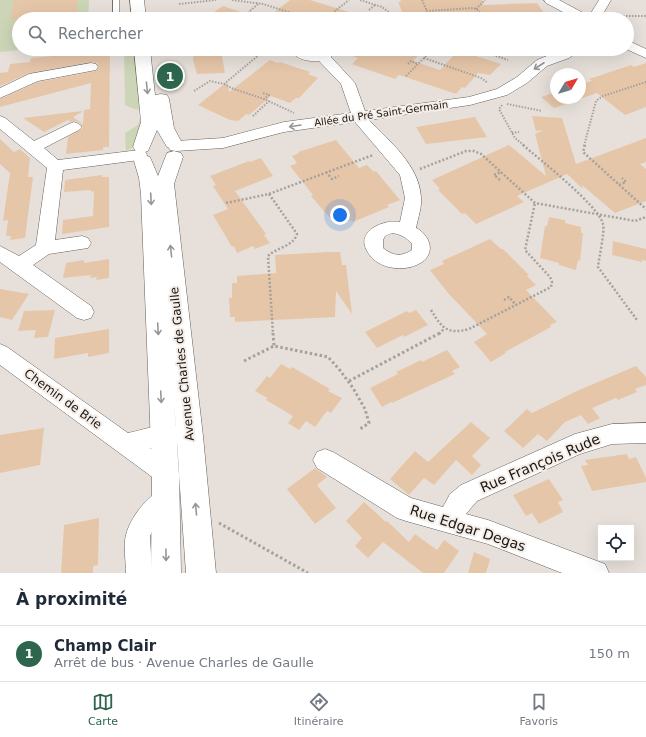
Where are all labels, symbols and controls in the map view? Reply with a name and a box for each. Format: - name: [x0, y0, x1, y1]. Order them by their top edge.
- search box: [12, 12, 634, 56]
- icon: search: [26, 23, 48, 45]
- text: Rechercher: [58, 25, 143, 43]
- pin: 1: [157, 61, 183, 91]
- one-way arrow: [534, 62, 545, 70]
- north arrow: [550, 68, 586, 104]
- one-way arrow: [143, 81, 150, 94]
- street label: Allée du Pré Saint-Germain: [313, 99, 449, 128]
- one-way arrow: [289, 122, 302, 130]
- one-way arrow: [147, 192, 155, 205]
- your location: [330, 205, 350, 225]
- one-way arrow: [167, 245, 175, 258]
- street label: Avenue Charles de Gaulle: [167, 286, 197, 442]
- one-way arrow: [154, 322, 161, 335]
- street label: Chemin de Brie: [21, 366, 105, 432]
- one-way arrow: [158, 390, 165, 403]
- street label: Rue François Rude: [478, 431, 602, 495]
- street label: Rue Edgar Degas: [408, 502, 528, 554]
- one-way arrow: [192, 503, 199, 516]
- map controls: [598, 525, 634, 561]
- button: locate: [598, 525, 634, 561]
- one-way arrow: [162, 548, 170, 561]
- text: À proximité: [16, 589, 127, 609]
- text: Champ Clair: [54, 637, 156, 655]
- text: 1: [24, 646, 34, 661]
- text: 150 m: [588, 646, 630, 661]
- text: Arrêt de bus · Avenue Charles de Gaulle: [54, 655, 314, 670]
- tab: Carte: [88, 691, 118, 728]
- tab: Itinéraire: [294, 691, 344, 728]
- tab: Favoris: [519, 691, 558, 728]

